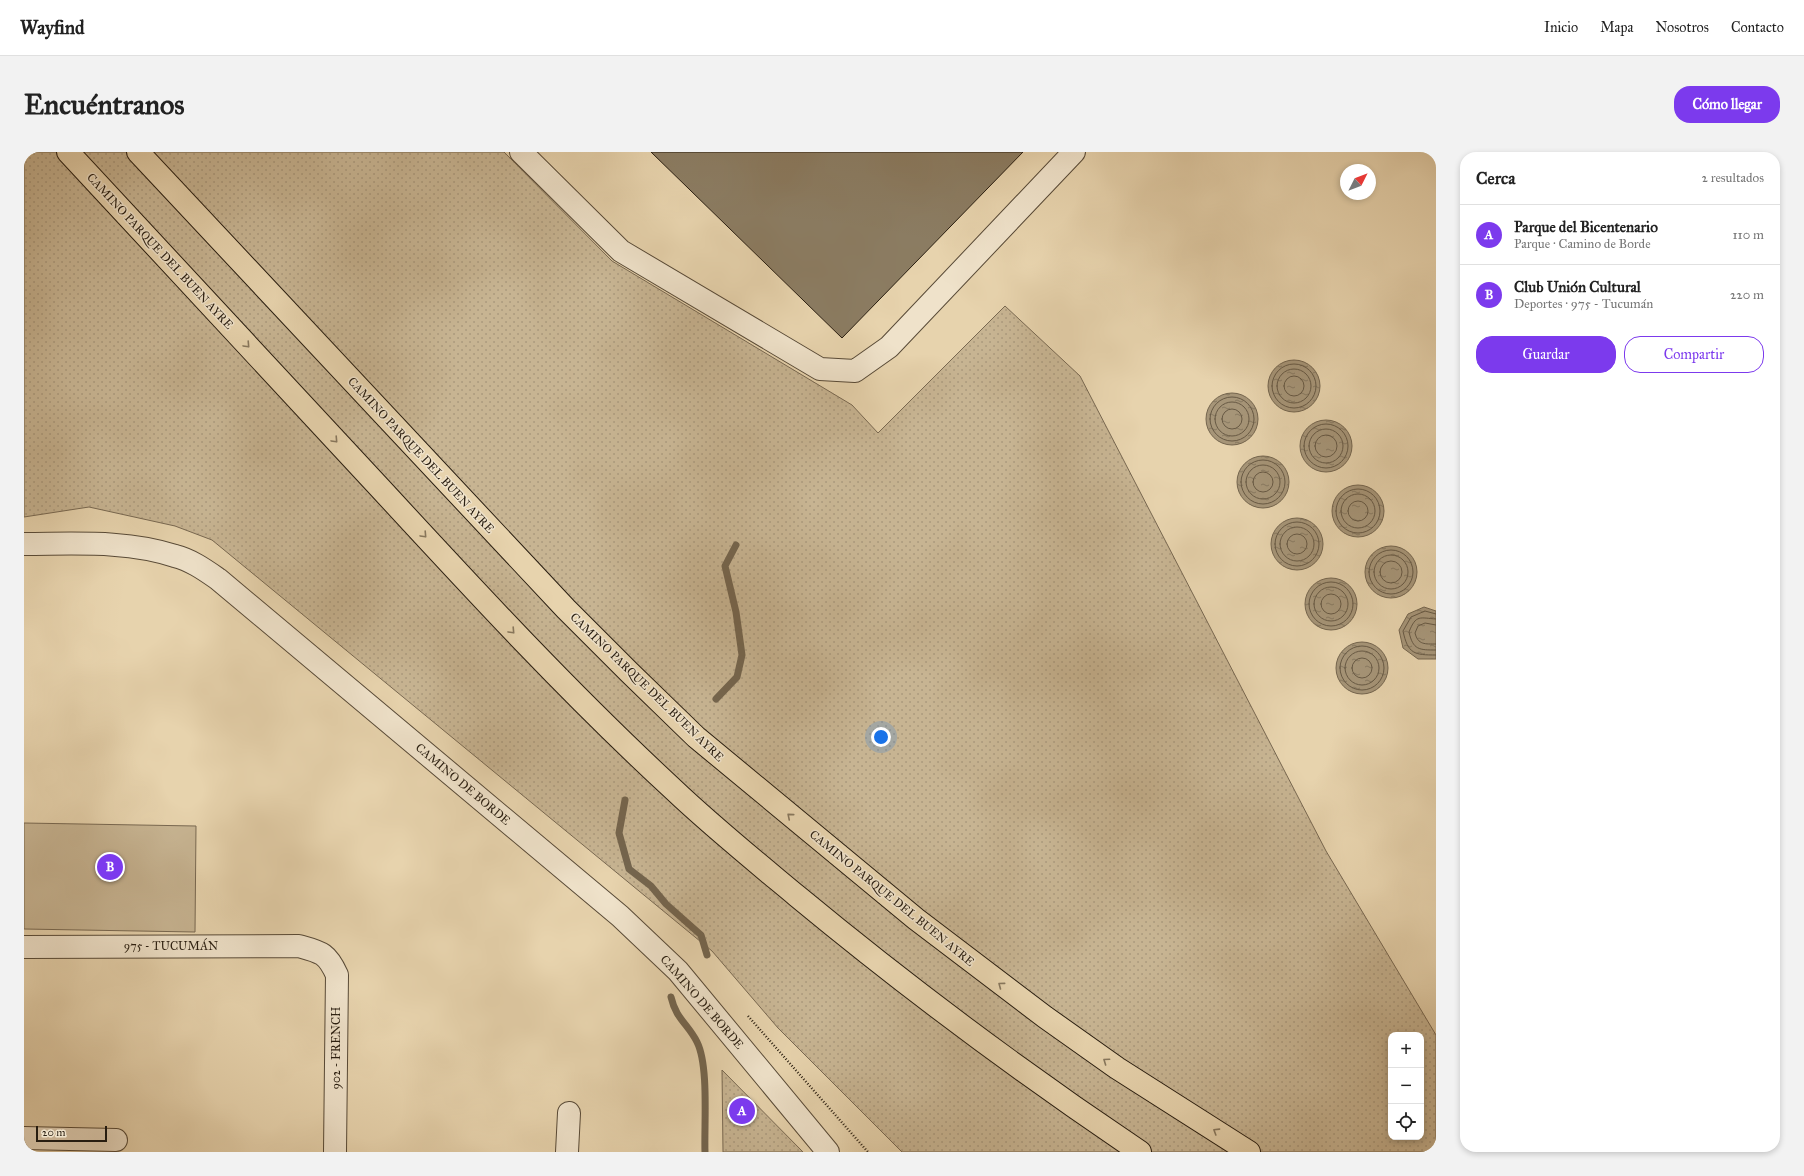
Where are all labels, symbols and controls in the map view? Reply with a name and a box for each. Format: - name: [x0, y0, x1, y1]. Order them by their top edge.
- text: Wayfind: [20, 16, 85, 39]
- text: Inicio: [1544, 19, 1578, 36]
- text: Mapa: [1600, 19, 1633, 36]
- text: Nosotros: [1655, 19, 1709, 36]
- text: Contacto: [1731, 19, 1784, 36]
- button: Cómo llegar: [1674, 86, 1780, 123]
- text: Encuéntranos: [24, 87, 185, 122]
- north arrow: [1340, 164, 1376, 200]
- text: Cerca: [1476, 168, 1515, 189]
- street label: CAMINO PARQUE DEL BUEN AYRE: [84, 170, 236, 332]
- text: 2 resultados: [1701, 170, 1764, 186]
- text: Parque del Bicentenario: [1514, 218, 1658, 236]
- text: A: [1485, 227, 1493, 243]
- text: 110 m: [1732, 227, 1764, 243]
- text: Parque · Camino de Borde: [1514, 236, 1651, 252]
- text: Club Unión Cultural: [1514, 278, 1641, 296]
- text: B: [1485, 287, 1493, 303]
- text: 220 m: [1730, 287, 1764, 303]
- text: Deportes · 975 - Tucumán: [1514, 296, 1653, 312]
- button: Guardar: [1476, 336, 1616, 373]
- button: Compartir: [1624, 336, 1764, 373]
- one-way arrow: [242, 340, 249, 348]
- street label: CAMINO PARQUE DEL BUEN AYRE: [345, 374, 497, 536]
- one-way arrow: [330, 435, 338, 443]
- one-way arrow: [419, 530, 426, 538]
- street label: CAMINO PARQUE DEL BUEN AYRE: [567, 610, 727, 765]
- one-way arrow: [507, 626, 514, 633]
- your location: [871, 727, 891, 747]
- street label: CAMINO DE BORDE: [413, 740, 514, 828]
- one-way arrow: [787, 814, 795, 821]
- street label: CAMINO PARQUE DEL BUEN AYRE: [807, 827, 978, 969]
- pin: B: [97, 852, 123, 882]
- street label: 975 - TUCUMÁN: [124, 938, 218, 953]
- street label: CAMINO DE BORDE: [658, 952, 747, 1052]
- one-way arrow: [998, 982, 1005, 989]
- street label: 902 - FRENCH: [329, 1007, 343, 1089]
- map controls: [1388, 1032, 1424, 1140]
- button: +: [1388, 1032, 1424, 1068]
- one-way arrow: [1104, 1059, 1111, 1066]
- button: −: [1388, 1068, 1424, 1104]
- pin: A: [729, 1096, 755, 1126]
- button: locate: [1388, 1104, 1424, 1140]
- scale bar: [36, 1124, 107, 1143]
- text: 20 m: [42, 1126, 65, 1139]
- one-way arrow: [1213, 1129, 1220, 1136]

